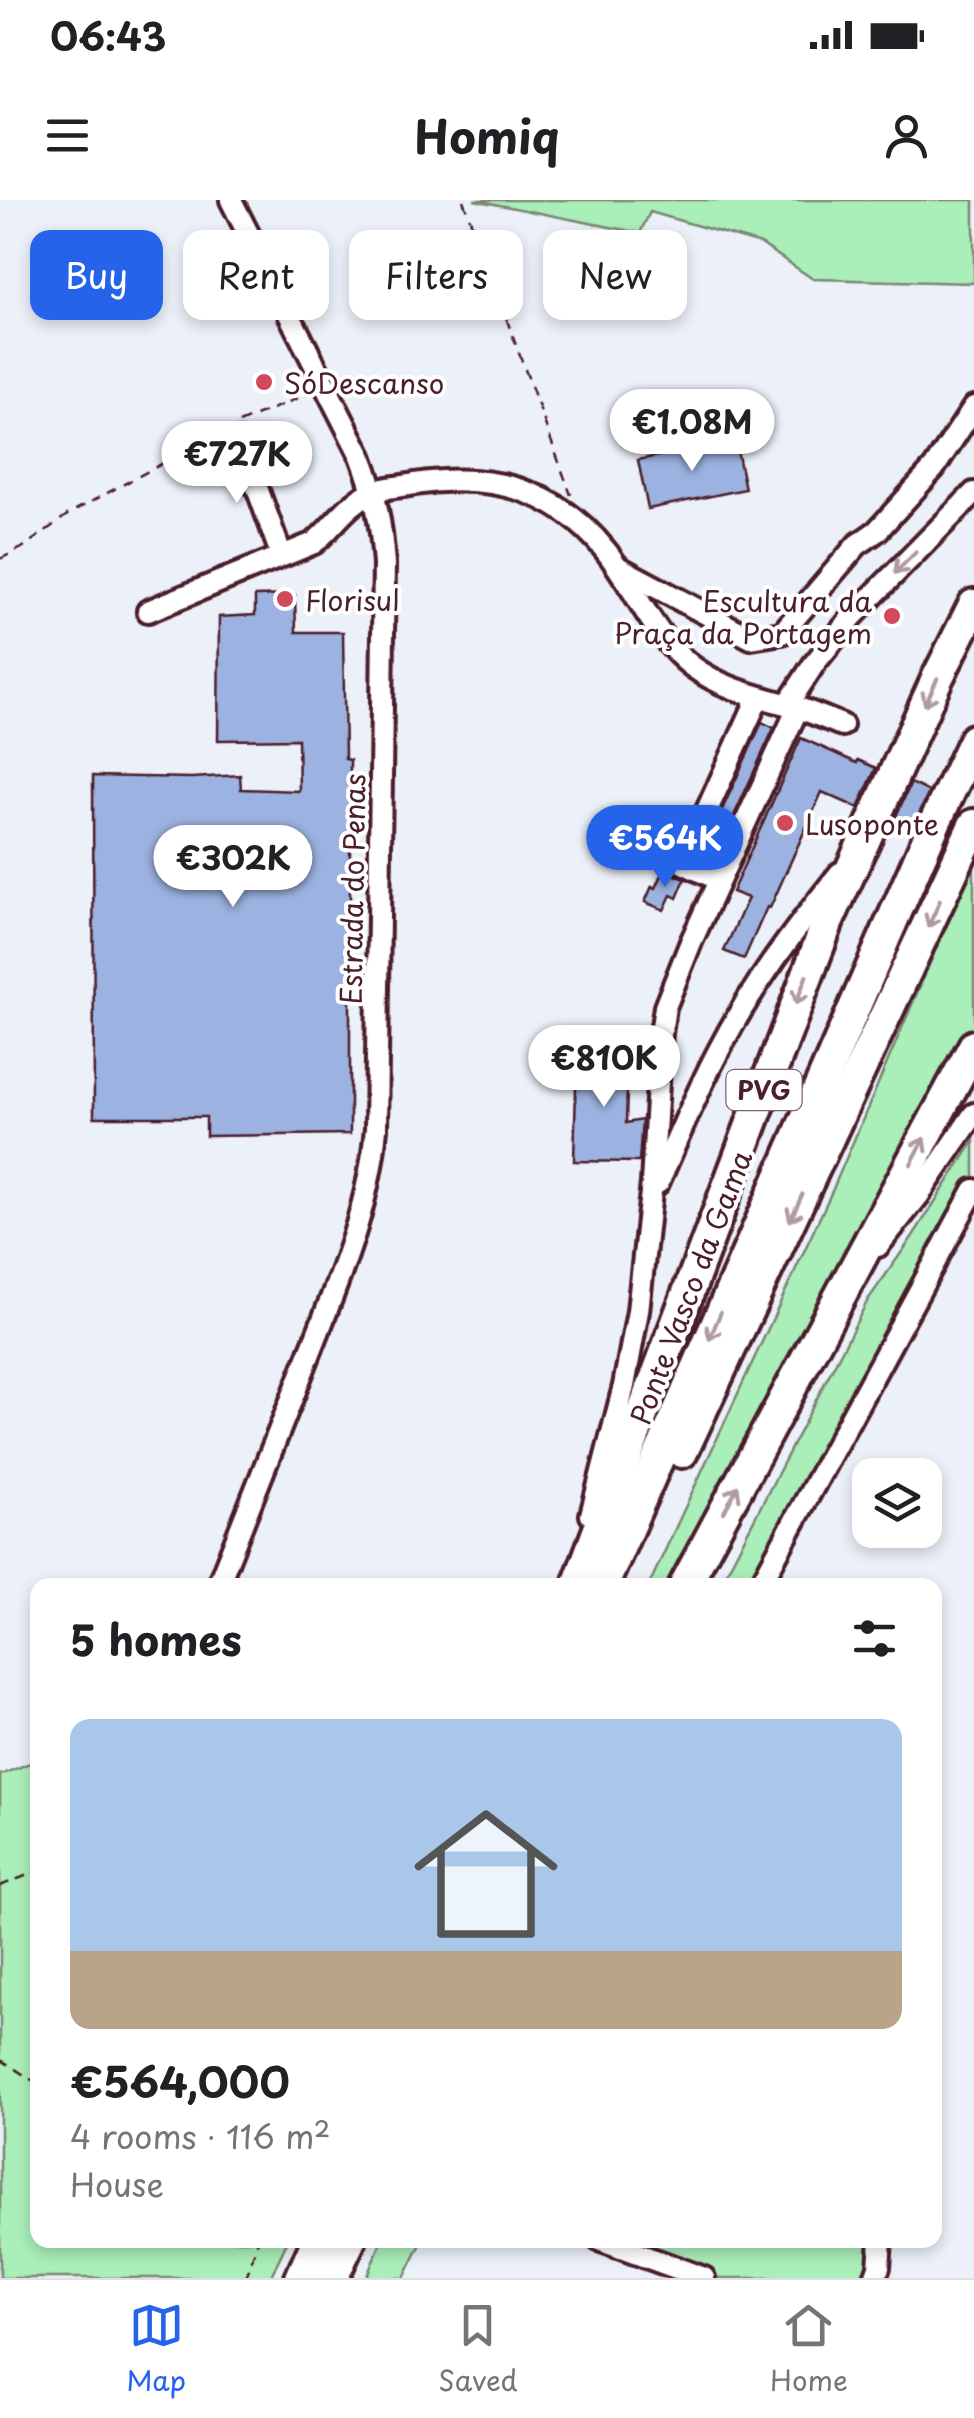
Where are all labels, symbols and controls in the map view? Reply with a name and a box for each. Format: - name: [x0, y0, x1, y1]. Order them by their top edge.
- text: 06:43: [50, 7, 166, 64]
- text: Homiq: [414, 101, 560, 169]
- icon: menu: [40, 108, 95, 163]
- icon: person: [879, 108, 934, 163]
- chip: Buy: [30, 230, 163, 320]
- chip: Rent: [183, 230, 329, 320]
- chip: Filters: [349, 230, 523, 320]
- chip: New: [543, 230, 687, 320]
- place label: SóDescanso: [284, 361, 444, 404]
- marker: SóDescanso: [253, 371, 275, 393]
- pin: €1.08M: [611, 389, 773, 474]
- text: €1.08M: [632, 397, 752, 445]
- pin: €727K: [167, 421, 307, 506]
- text: €727K: [183, 429, 291, 477]
- one-way arrow: [894, 550, 918, 574]
- place label: Florisul: [305, 578, 399, 621]
- place label: Escultura da Praça da Portagem: [614, 579, 872, 654]
- marker: Florisul: [274, 588, 296, 610]
- marker: Escultura da Praça da Portagem: [881, 605, 903, 627]
- one-way arrow: [920, 676, 939, 706]
- street label: Estrada do Penas: [328, 773, 376, 1005]
- place label: Lusoponte: [805, 802, 939, 845]
- pin: €564K: [595, 805, 735, 890]
- marker: Lusoponte: [774, 812, 796, 834]
- text: €564K: [608, 813, 722, 861]
- pin: €302K: [163, 825, 303, 910]
- text: €302K: [175, 833, 291, 881]
- one-way arrow: [924, 898, 942, 929]
- one-way arrow: [791, 975, 809, 1005]
- pin: €810K: [534, 1025, 674, 1110]
- text: €810K: [550, 1033, 658, 1081]
- road number: PVG: [726, 1070, 802, 1110]
- one-way arrow: [909, 1137, 928, 1166]
- street label: Ponte Vasco da Gama: [618, 1143, 762, 1430]
- one-way arrow: [786, 1193, 805, 1223]
- one-way arrow: [705, 1311, 723, 1341]
- map controls: [852, 1458, 942, 1548]
- button: layers: [852, 1458, 942, 1548]
- one-way arrow: [722, 1485, 742, 1515]
- text: 5 homes: [70, 1607, 242, 1670]
- icon: filters: [847, 1611, 902, 1666]
- icon: home: [396, 1784, 576, 1964]
- text: €564,000: [70, 2049, 290, 2112]
- text: 4 rooms · 116 m²: [70, 2112, 331, 2160]
- text: House: [70, 2160, 164, 2208]
- tab: Map: [126, 2298, 186, 2401]
- tab: Saved: [438, 2298, 518, 2401]
- tab: Home: [770, 2298, 848, 2401]

